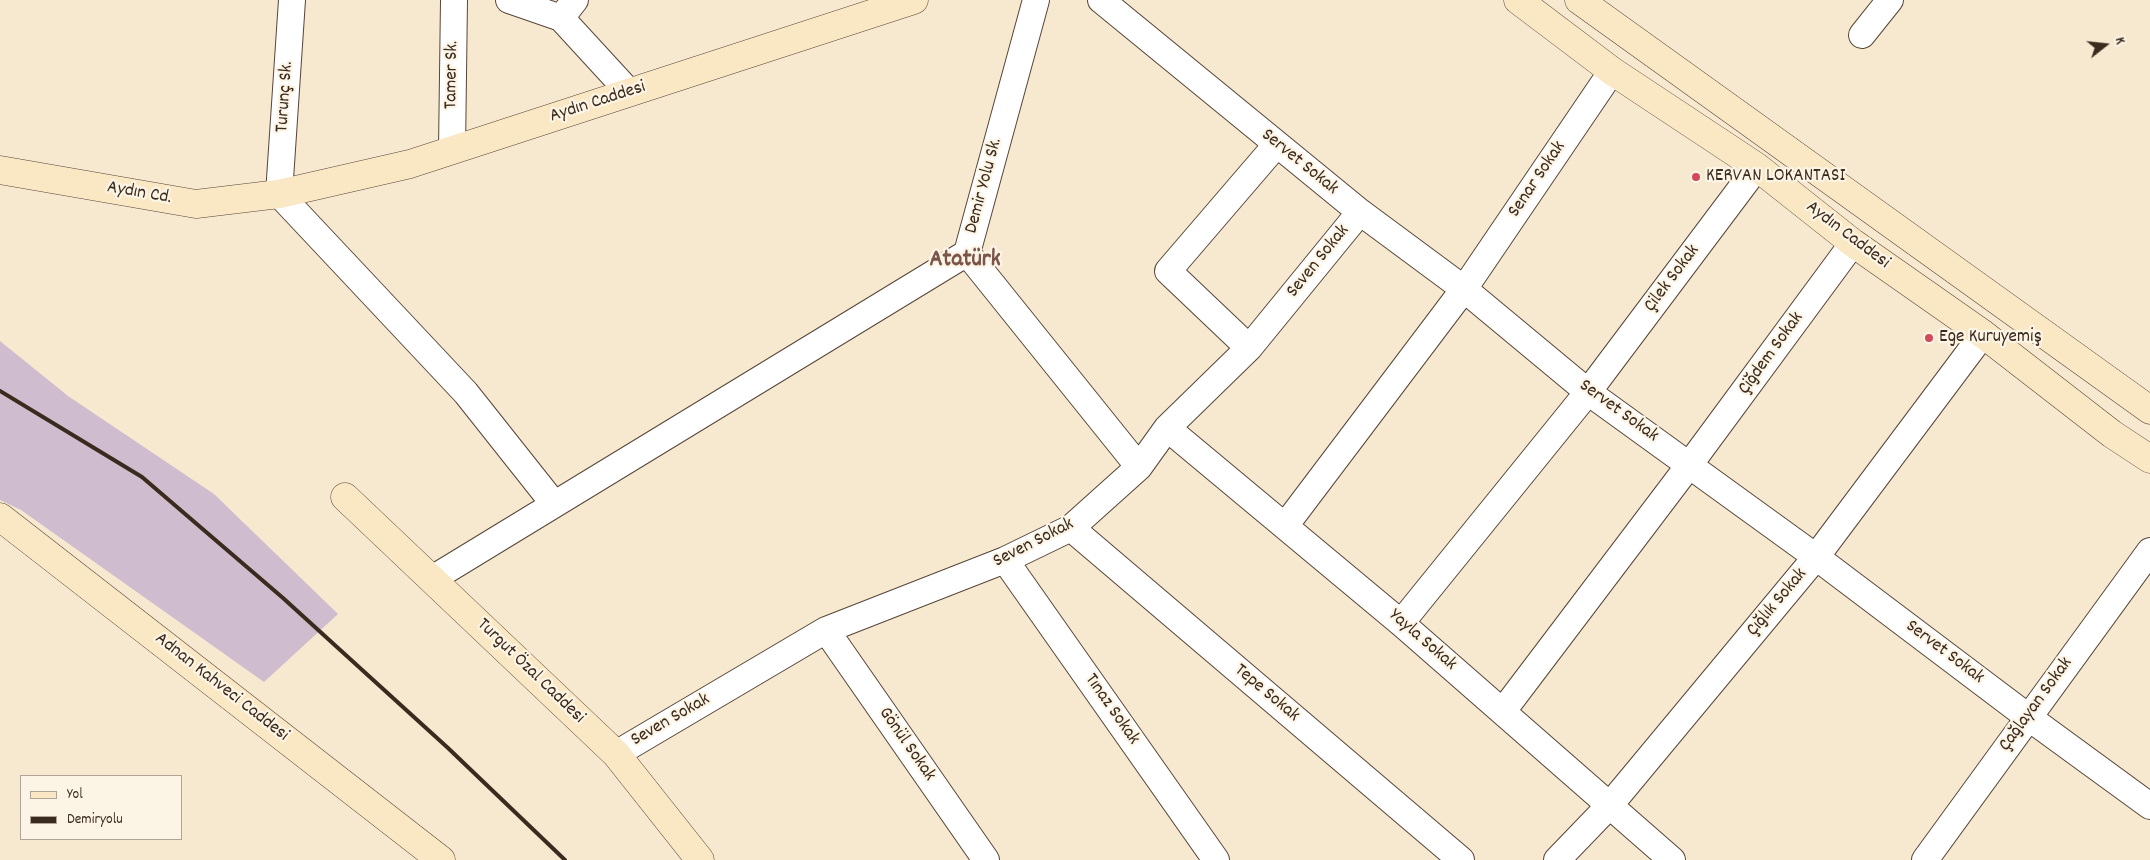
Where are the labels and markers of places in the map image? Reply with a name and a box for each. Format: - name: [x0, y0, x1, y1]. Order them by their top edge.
- place label: KERVAN LOKANTASI: [1706, 166, 1845, 188]
- marker: KERVAN LOKANTASI: [1690, 171, 1702, 183]
- place label: Ege Kuruyemiş: [1939, 327, 2042, 349]
- marker: Ege Kuruyemiş: [1923, 332, 1935, 344]

